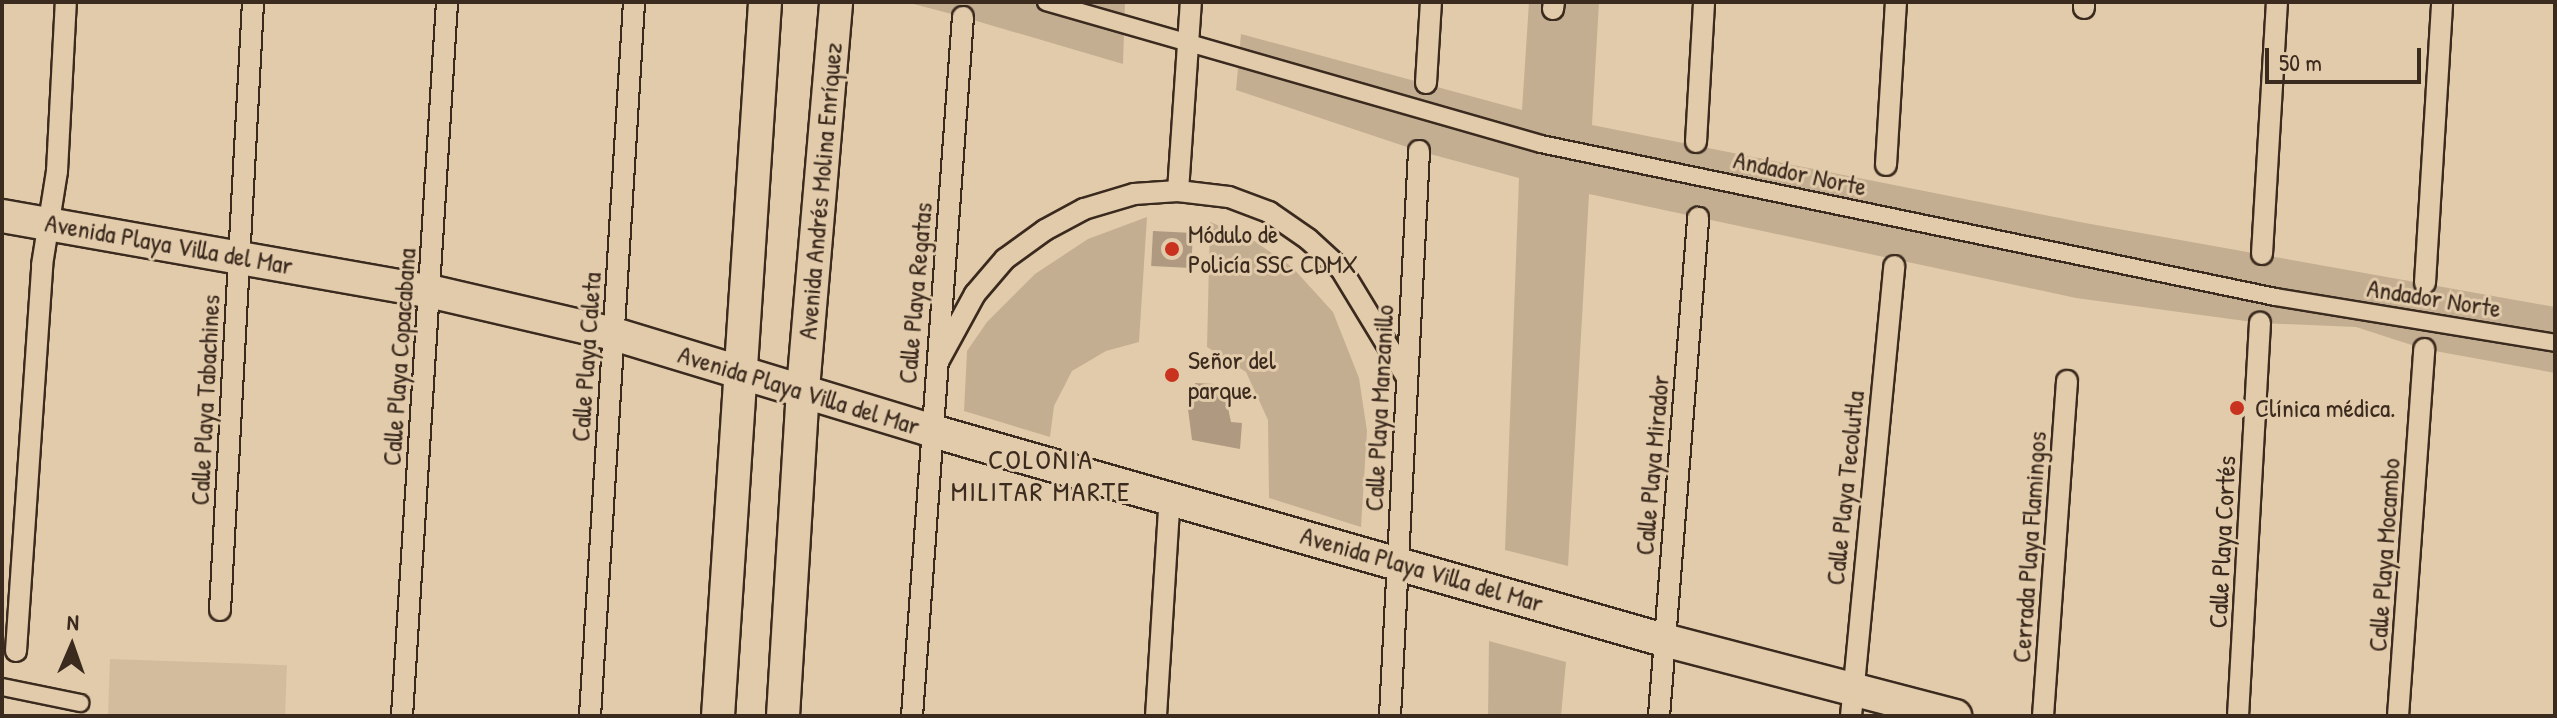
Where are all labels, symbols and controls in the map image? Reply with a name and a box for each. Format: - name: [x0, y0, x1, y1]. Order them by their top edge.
- scale bar: [2269, 32, 2425, 82]
- street label: Avenida Andrés Molina Enríquez: [791, 41, 849, 341]
- text: 50 m: [2279, 46, 2322, 78]
- street label: Andador Norte: [1731, 144, 1869, 202]
- street label: Calle Playa Regatas: [892, 201, 938, 385]
- street label: Avenida Playa Villa del Mar: [43, 207, 295, 281]
- place label: Módulo de Policía SSC CDMX: [1188, 218, 1358, 280]
- marker: Módulo de Policía SSC CDMX: [1163, 240, 1181, 258]
- street label: Calle Playa Copacabana: [376, 247, 422, 467]
- street label: Calle Playa Caleta: [565, 271, 607, 443]
- street label: Andador Norte: [2365, 272, 2503, 324]
- street label: Calle Playa Tabachines: [184, 294, 226, 506]
- street label: Calle Playa Manzanillo: [1358, 304, 1400, 512]
- street label: Avenida Playa Villa del Mar: [674, 338, 924, 442]
- place label: Señor del parque.: [1188, 344, 1276, 406]
- marker: Señor del parque.: [1163, 366, 1181, 384]
- street label: Calle Playa Mirador: [1629, 374, 1675, 556]
- street label: Calle Playa Tecolutla: [1819, 389, 1871, 587]
- place label: Clínica médica.: [2255, 392, 2396, 424]
- marker: Clínica médica.: [2226, 397, 2248, 419]
- street label: Cerrada Playa Flamingos: [2005, 430, 2053, 664]
- district label: COLONIA MILITAR MARTE: [951, 442, 1131, 508]
- street label: Calle Playa Cortés: [2202, 455, 2242, 629]
- street label: Calle Playa Mocambo: [2362, 457, 2406, 653]
- street label: Avenida Playa Villa del Mar: [1297, 519, 1547, 619]
- north arrow: [32, 606, 112, 686]
- text: N: [66, 607, 79, 637]

